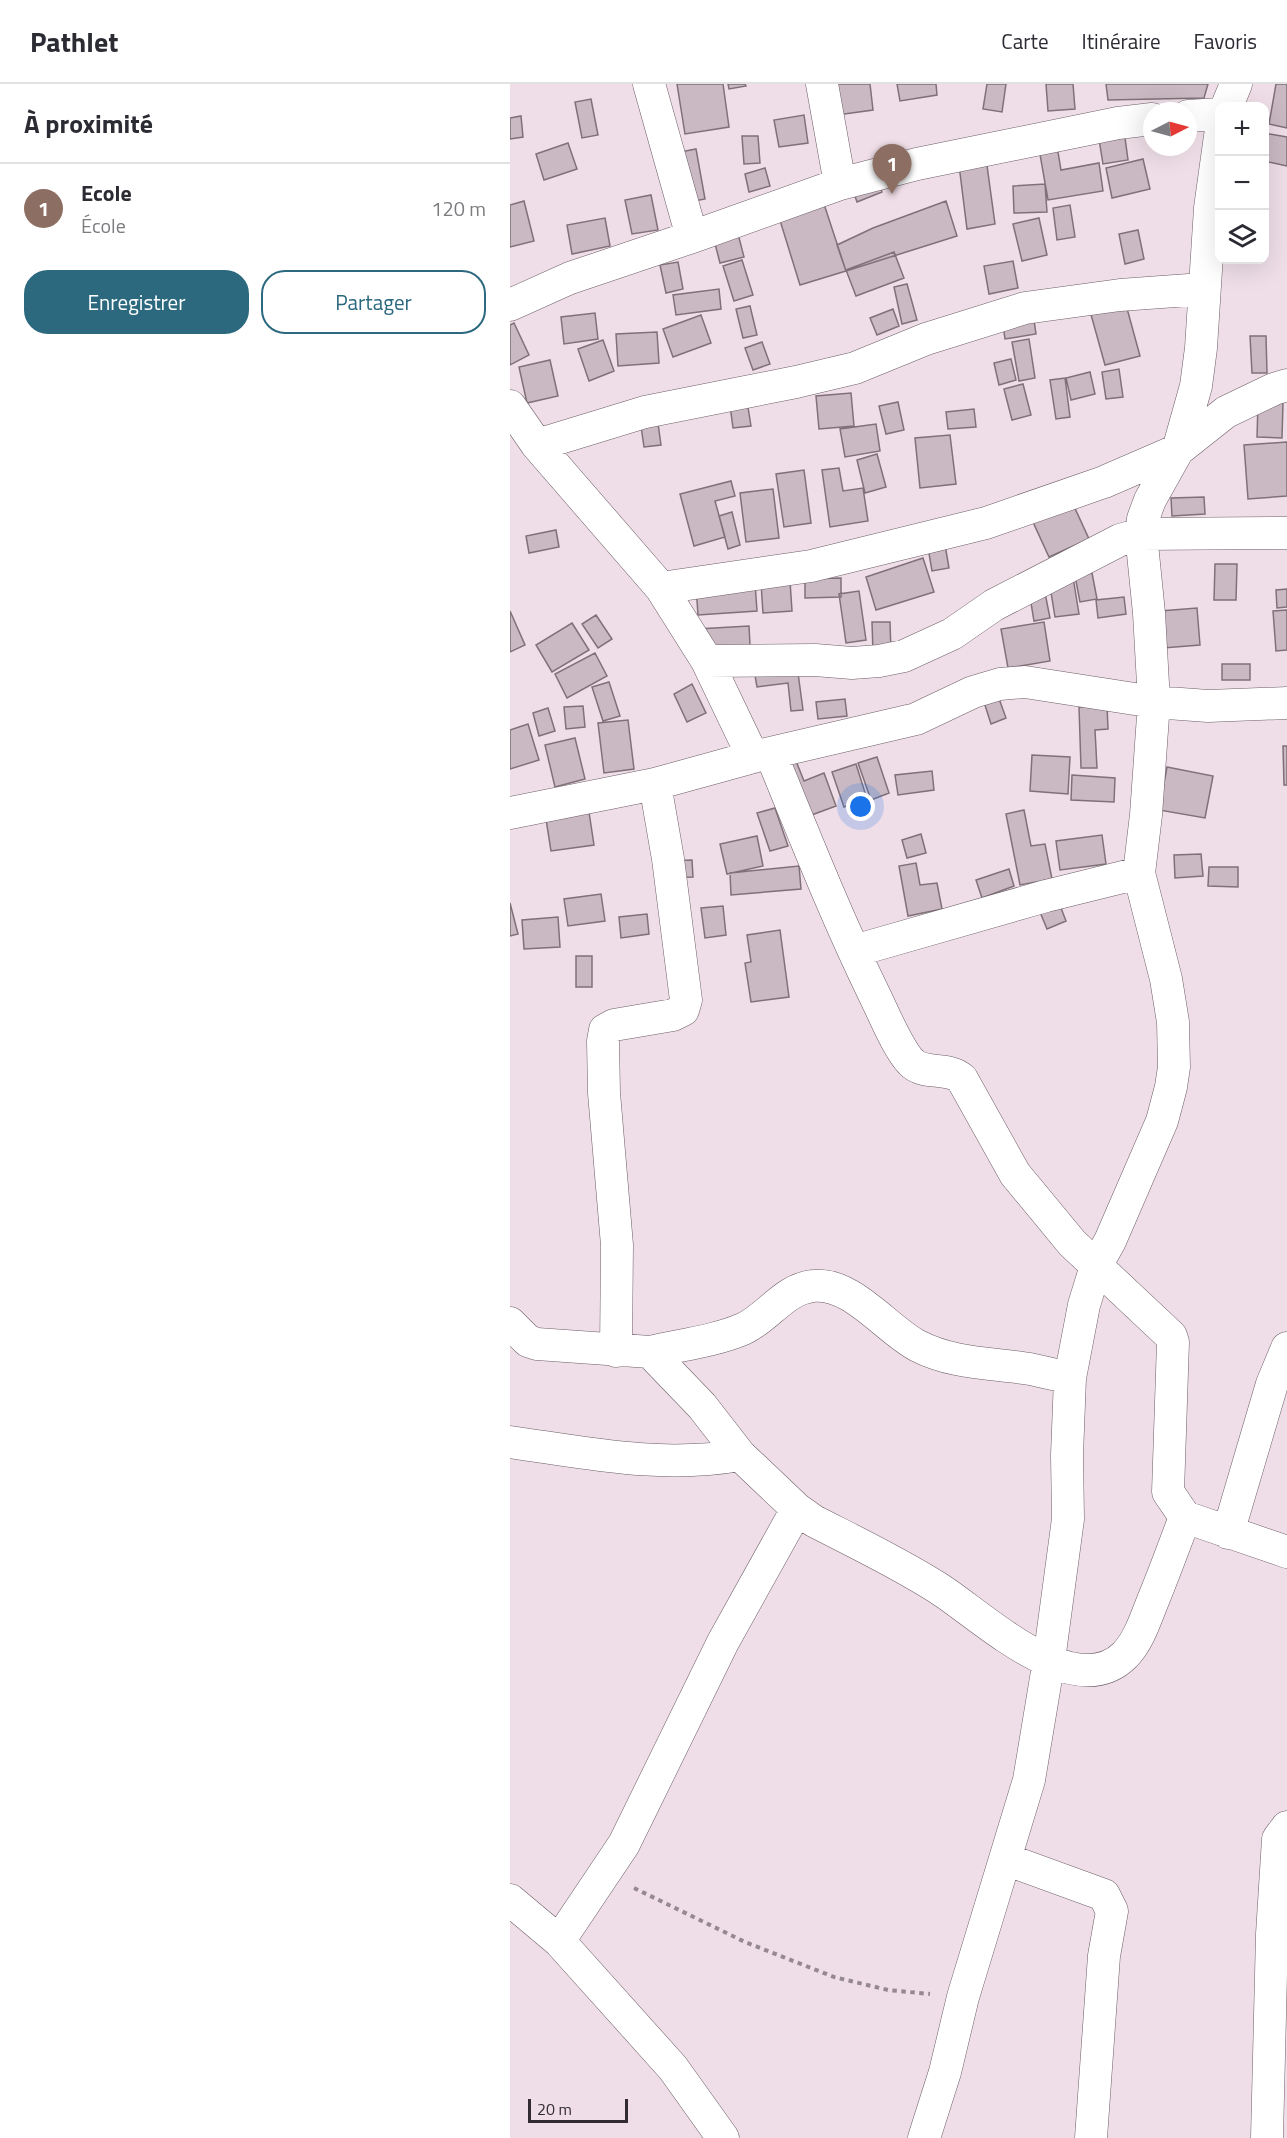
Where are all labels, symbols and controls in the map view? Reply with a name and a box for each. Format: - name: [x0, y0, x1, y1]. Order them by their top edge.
- text: Pathlet: [30, 20, 118, 63]
- text: Carte: [1001, 25, 1049, 57]
- text: Itinéraire: [1082, 25, 1161, 57]
- text: Favoris: [1194, 25, 1257, 57]
- north arrow: [1143, 102, 1197, 156]
- map controls: [1215, 102, 1269, 264]
- button: +: [1215, 102, 1269, 156]
- text: À proximité: [24, 104, 153, 143]
- pin: 1: [872, 144, 911, 194]
- button: −: [1215, 156, 1269, 210]
- text: Ecole: [81, 176, 132, 210]
- text: 1: [38, 193, 49, 224]
- text: 120 m: [431, 193, 486, 224]
- text: École: [81, 210, 126, 241]
- button: layers: [1215, 210, 1269, 264]
- button: Enregistrer: [24, 270, 249, 334]
- button: Partager: [261, 270, 486, 334]
- your location: [846, 792, 875, 821]
- scale bar: [528, 2096, 628, 2124]
- text: 20 m: [537, 2097, 572, 2121]

